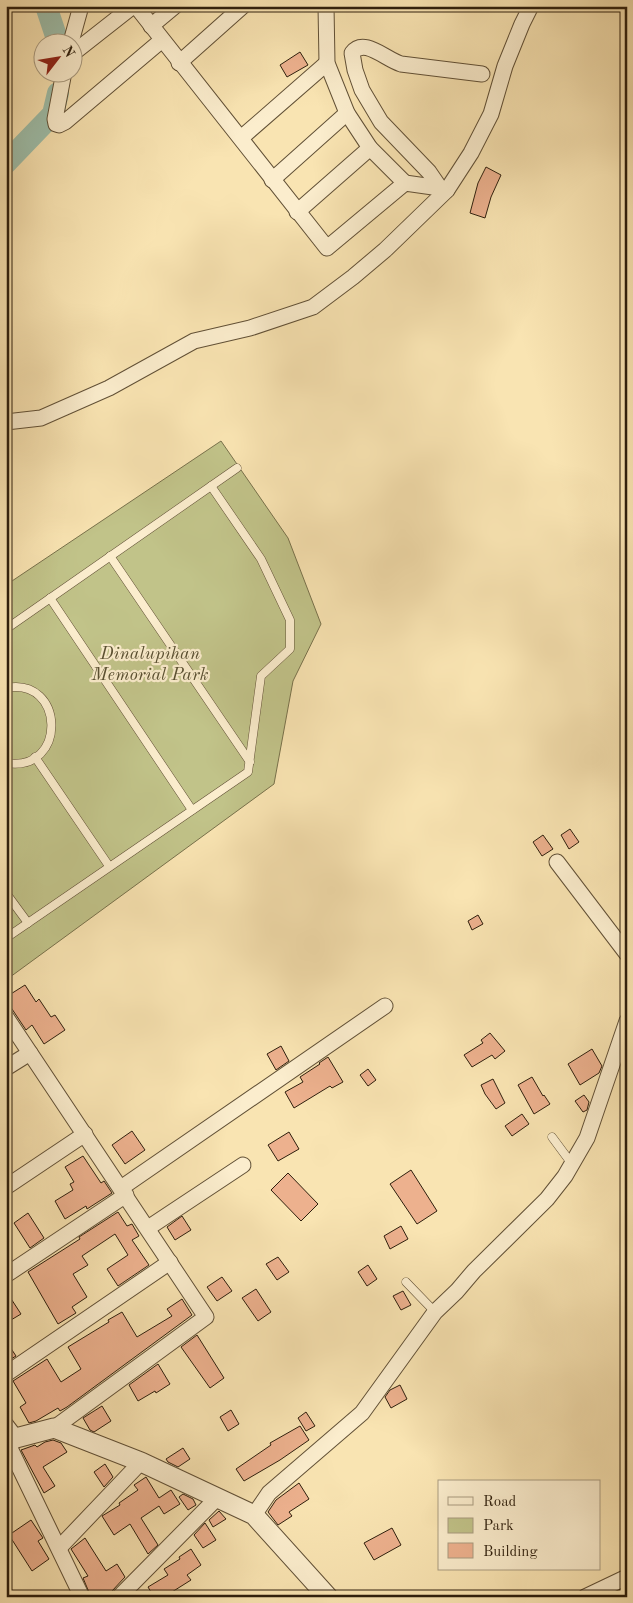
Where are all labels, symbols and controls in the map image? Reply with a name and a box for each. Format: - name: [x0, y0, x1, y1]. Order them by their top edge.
- north arrow: [32, 32, 82, 82]
- text: N: [60, 44, 77, 60]
- park label: Dinalupihan Memorial Park: [90, 645, 209, 684]
- legend: [438, 1480, 600, 1570]
- text: Road: [483, 1495, 517, 1510]
- text: Park: [483, 1519, 514, 1534]
- text: Building: [483, 1545, 538, 1560]

